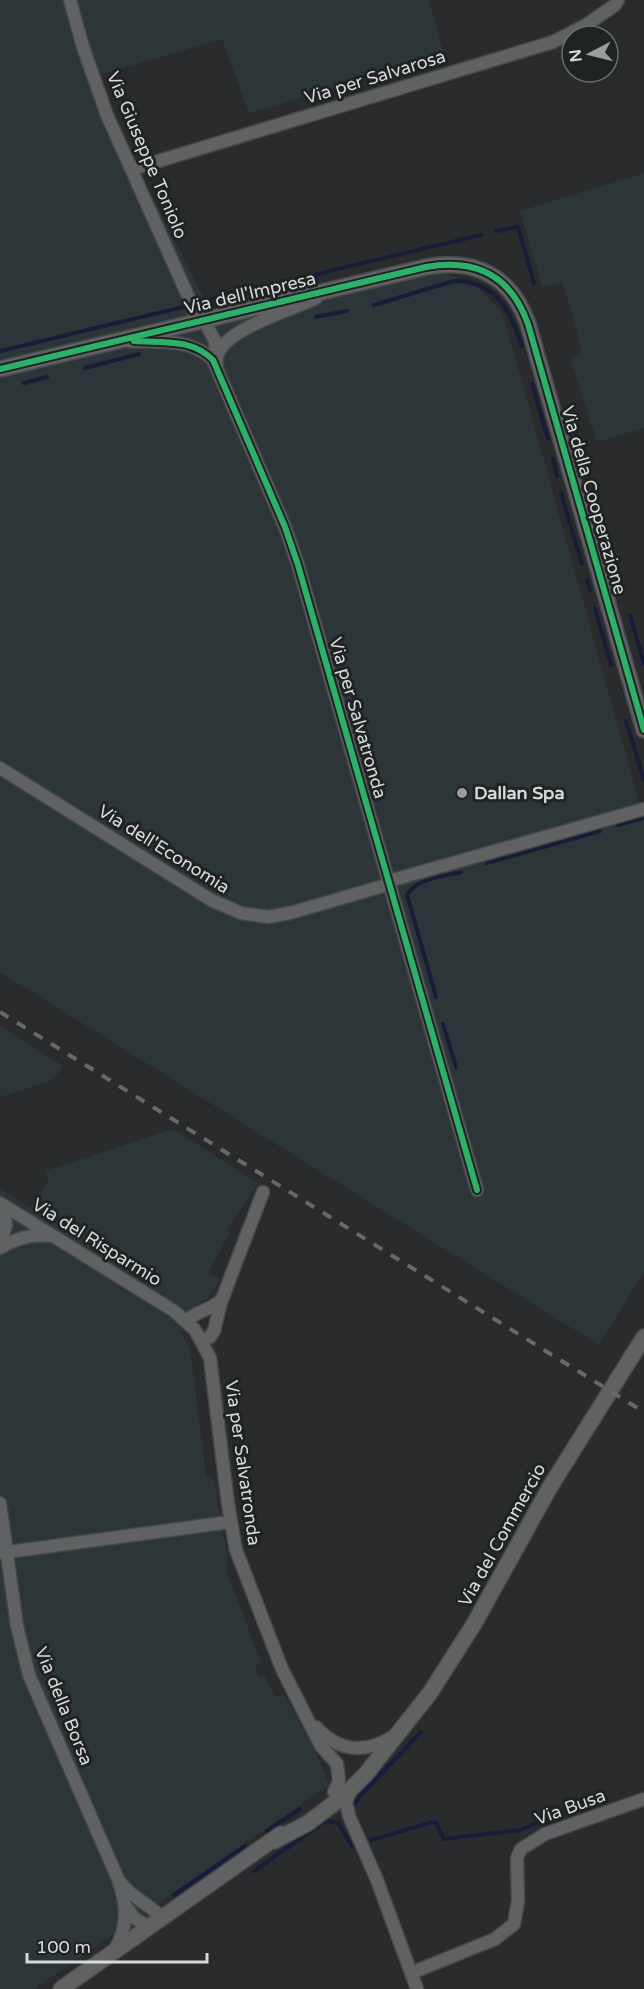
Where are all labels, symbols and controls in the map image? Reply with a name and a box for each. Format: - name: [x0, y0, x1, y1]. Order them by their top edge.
- north arrow: [560, 24, 620, 84]
- street label: Via per Salvarosa: [302, 45, 448, 109]
- text: N: [565, 48, 587, 63]
- street label: Via Giuseppe Toniolo: [102, 68, 192, 242]
- street label: Via dell'Impresa: [182, 267, 318, 319]
- street label: Via della Cooperazione: [557, 403, 631, 597]
- street label: Via per Salvatronda: [324, 635, 392, 801]
- place label: Dallan Spa: [474, 782, 565, 804]
- marker: Dallan Spa: [455, 786, 469, 800]
- street label: Via dell'Economia: [94, 800, 234, 898]
- street label: Via del Risparmio: [28, 1193, 166, 1291]
- street label: Via per Salvatronda: [221, 1379, 265, 1547]
- street label: Via del Commercio: [454, 1459, 551, 1610]
- street label: Via della Borsa: [30, 1644, 98, 1768]
- street label: Via Busa: [532, 1784, 608, 1830]
- scale bar: [27, 1926, 207, 1964]
- text: 100 m: [36, 1936, 91, 1958]

